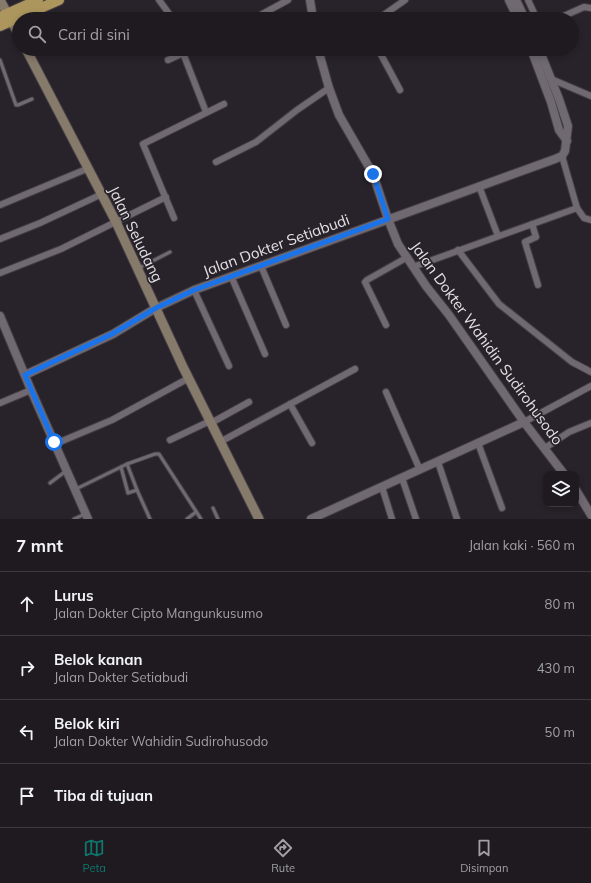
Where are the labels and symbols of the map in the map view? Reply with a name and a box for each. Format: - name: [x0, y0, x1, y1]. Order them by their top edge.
- route end: [364, 165, 382, 183]
- street label: Jalan Seludang: [104, 183, 168, 285]
- street label: Jalan Dokter Setiabudi: [200, 210, 352, 280]
- street label: Jalan Dokter Wahidin Sudirohusodo: [407, 237, 567, 449]
- route start: [45, 433, 63, 451]

